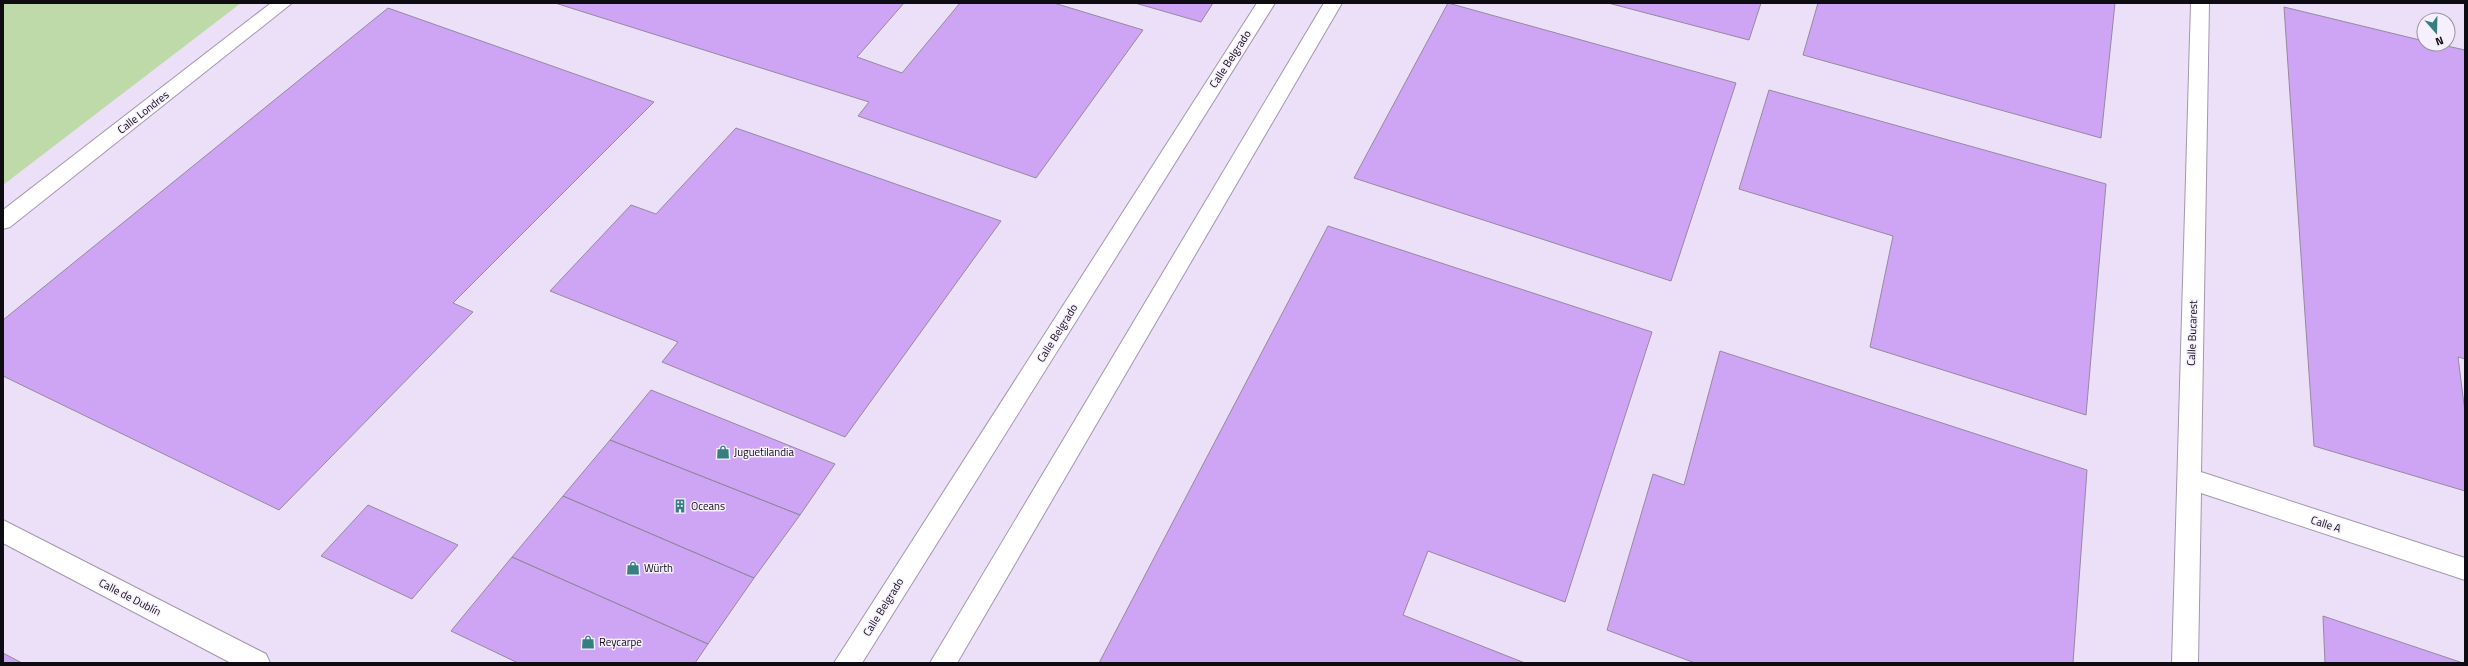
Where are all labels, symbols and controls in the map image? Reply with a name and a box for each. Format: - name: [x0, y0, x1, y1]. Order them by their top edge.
- north arrow: [2416, 12, 2456, 52]
- street label: Calle Belgrado: [1205, 27, 1255, 91]
- text: N: [2433, 33, 2446, 50]
- street label: Calle Londres: [114, 87, 172, 137]
- street label: Calle Bucarest: [2183, 300, 2201, 366]
- street label: Calle Belgrado: [1033, 301, 1081, 365]
- shop icon: Juguetilandia: [715, 444, 731, 460]
- place label: Juguetilandia: [734, 444, 794, 460]
- building icon: Oceans: [672, 498, 688, 514]
- place label: Oceans: [691, 498, 725, 514]
- street label: Calle A: [2309, 512, 2344, 537]
- shop icon: Würth: [625, 560, 641, 576]
- place label: Würth: [644, 560, 673, 576]
- street label: Calle de Dublín: [96, 574, 164, 620]
- street label: Calle Belgrado: [859, 575, 907, 639]
- shop icon: Reycarpe: [580, 634, 596, 650]
- place label: Reycarpe: [599, 634, 642, 650]

